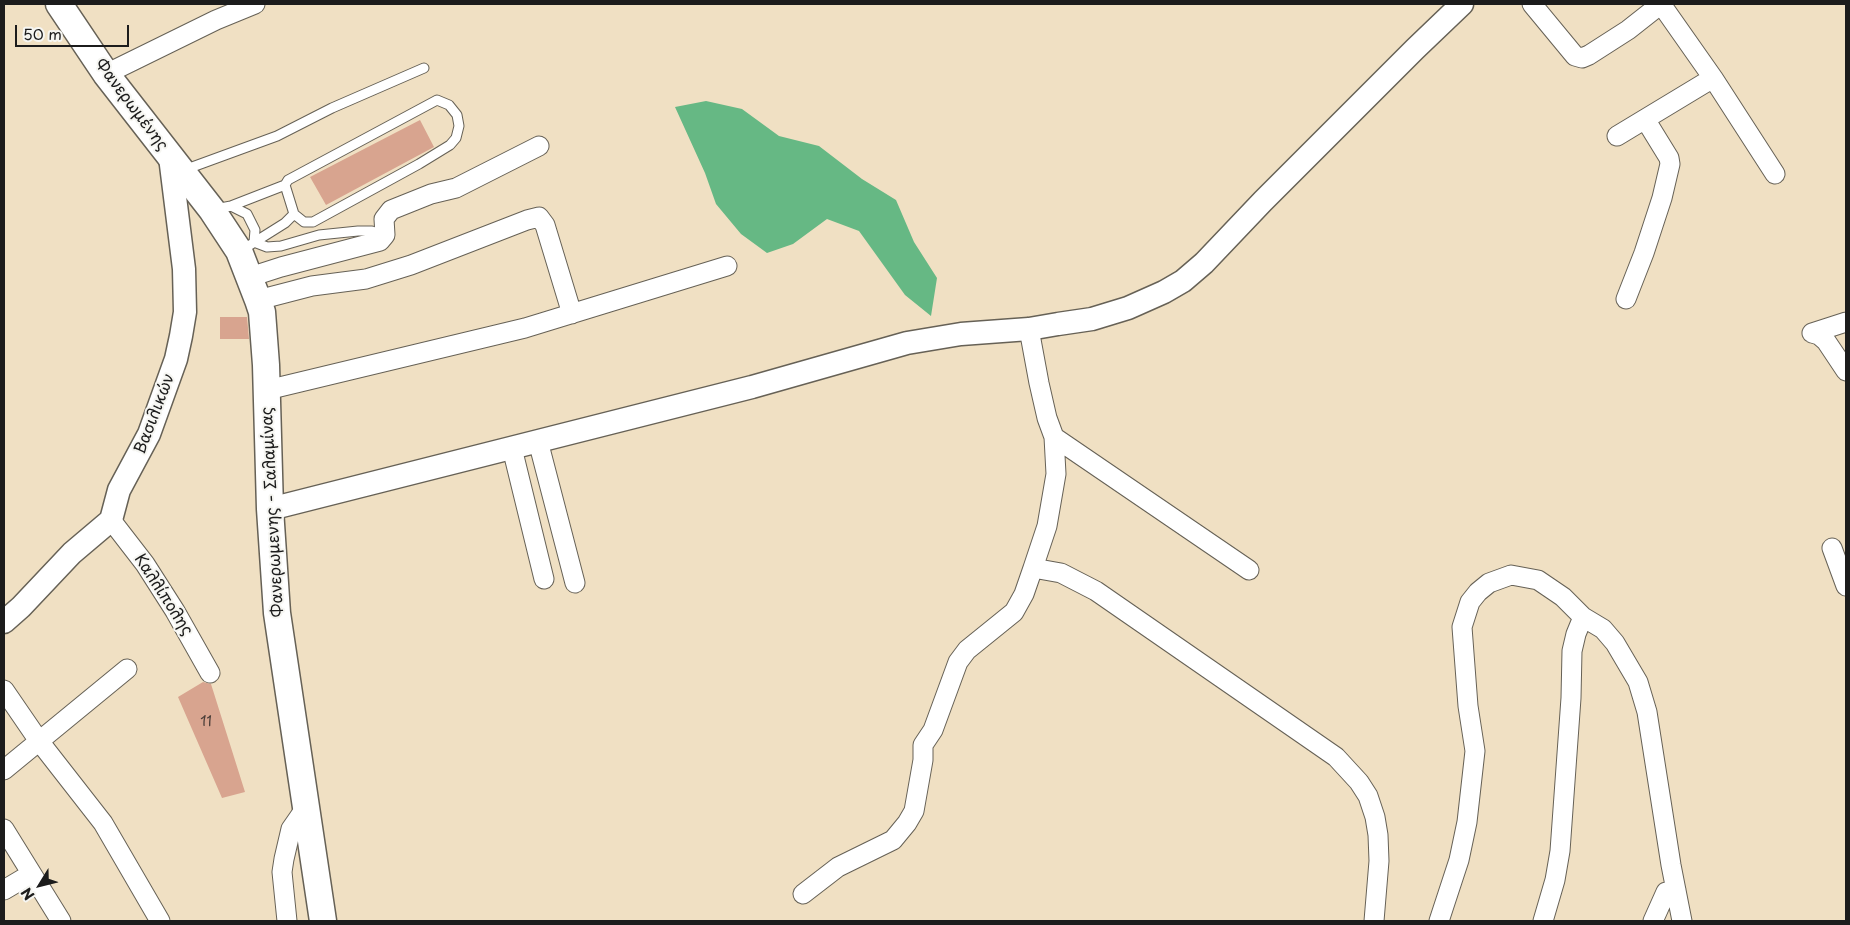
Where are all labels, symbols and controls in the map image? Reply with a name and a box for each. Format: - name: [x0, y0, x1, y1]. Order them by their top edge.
- scale bar: [18, 15, 131, 47]
- text: 50 m: [23, 22, 62, 45]
- street label: Φανερωμένης: [90, 55, 172, 155]
- street label: Βασιλικών: [131, 371, 179, 457]
- street label: Φανερωμενης - Σαλαμίνας: [258, 406, 288, 618]
- street label: Καλλίπολης: [130, 551, 196, 639]
- house number: 11: [200, 714, 212, 730]
- north arrow: [15, 860, 65, 910]
- text: N: [16, 883, 39, 905]

